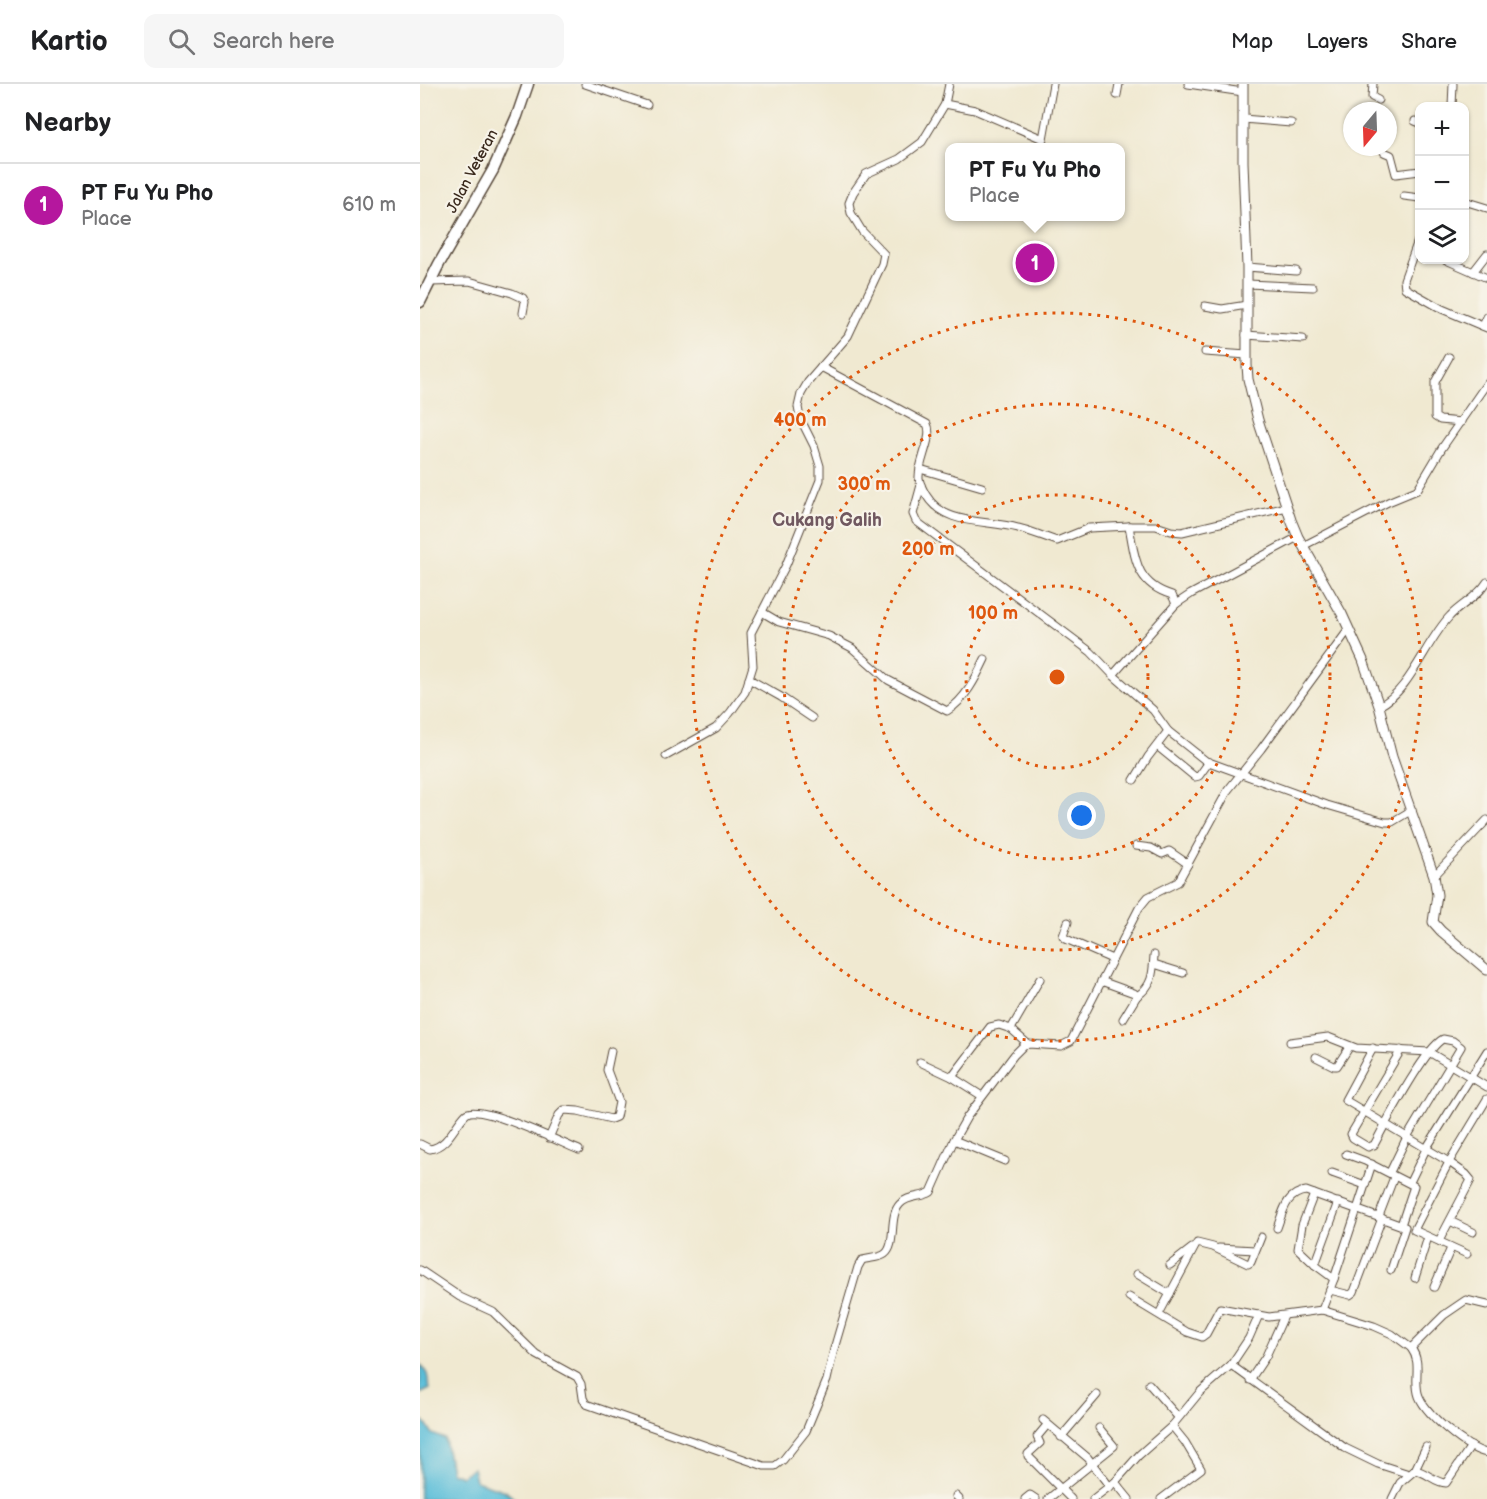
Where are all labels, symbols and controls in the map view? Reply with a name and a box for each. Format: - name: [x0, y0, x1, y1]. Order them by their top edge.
- search box: [144, 14, 564, 68]
- text: Kartio: [30, 25, 108, 58]
- icon: search: [165, 25, 198, 58]
- text: Search here: [213, 28, 335, 55]
- text: Map: [1231, 29, 1273, 54]
- text: Layers: [1306, 29, 1368, 54]
- text: Share: [1401, 29, 1457, 54]
- north arrow: [1343, 102, 1397, 156]
- map controls: [1415, 102, 1469, 264]
- button: +: [1415, 102, 1469, 156]
- text: Nearby: [24, 108, 111, 139]
- street label: Jalan Veteran: [442, 126, 502, 216]
- popup: [945, 143, 1125, 221]
- button: −: [1415, 156, 1469, 210]
- text: PT Fu Yu Pho: [969, 157, 1101, 184]
- text: PT Fu Yu Pho: [81, 180, 213, 207]
- text: Place: [969, 184, 1020, 208]
- text: 1: [39, 193, 48, 217]
- text: 610 m: [342, 193, 396, 217]
- text: Place: [81, 207, 132, 231]
- button: layers: [1415, 210, 1469, 264]
- pin: 1: [1016, 240, 1054, 285]
- text: 400 m: [773, 410, 827, 431]
- text: 300 m: [837, 474, 891, 495]
- district label: Cukang Galih: [772, 510, 882, 531]
- text: 200 m: [901, 539, 955, 560]
- text: 100 m: [968, 603, 1018, 624]
- centre of rings: [1047, 667, 1067, 687]
- your location: [1067, 801, 1096, 830]

